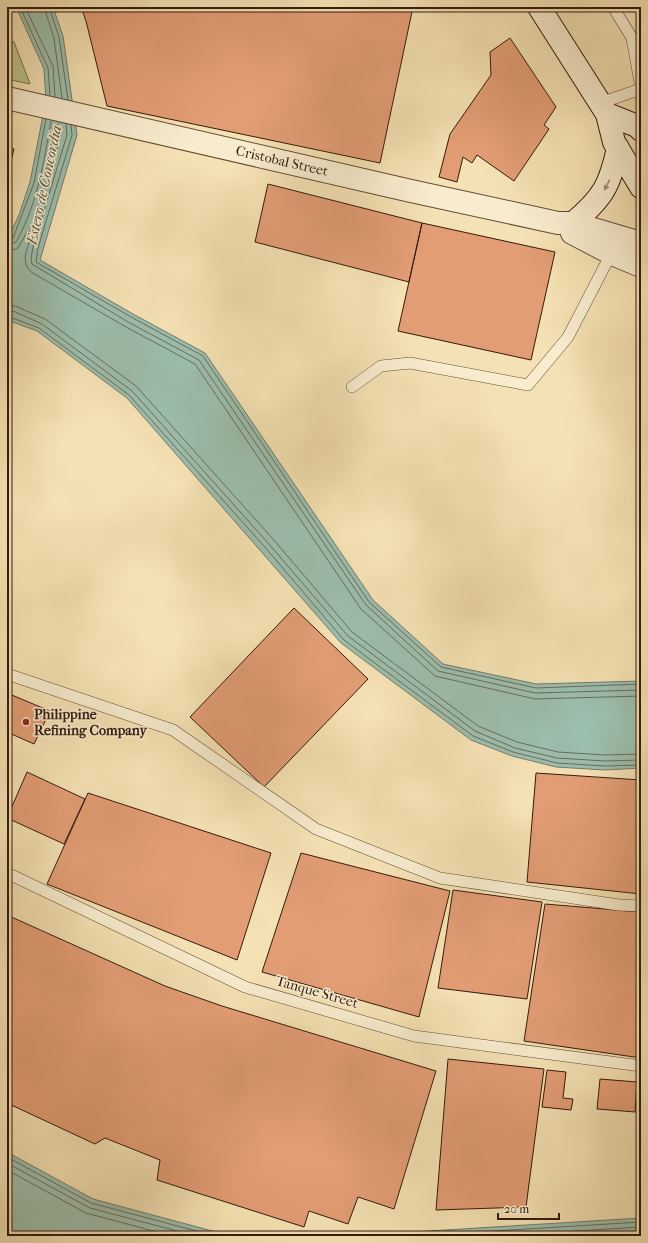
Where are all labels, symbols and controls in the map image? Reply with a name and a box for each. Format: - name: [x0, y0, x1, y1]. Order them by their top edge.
- water label: Estero de Concordia: [22, 123, 65, 247]
- street label: Cristobal Street: [234, 142, 330, 180]
- one-way arrow: [604, 180, 610, 191]
- place label: Philippine Refining Company: [34, 706, 148, 739]
- marker: Philippine Refining Company: [21, 717, 31, 727]
- street label: Tanque Street: [274, 972, 360, 1012]
- scale bar: [498, 1195, 559, 1221]
- text: 20 m: [504, 1202, 529, 1216]

